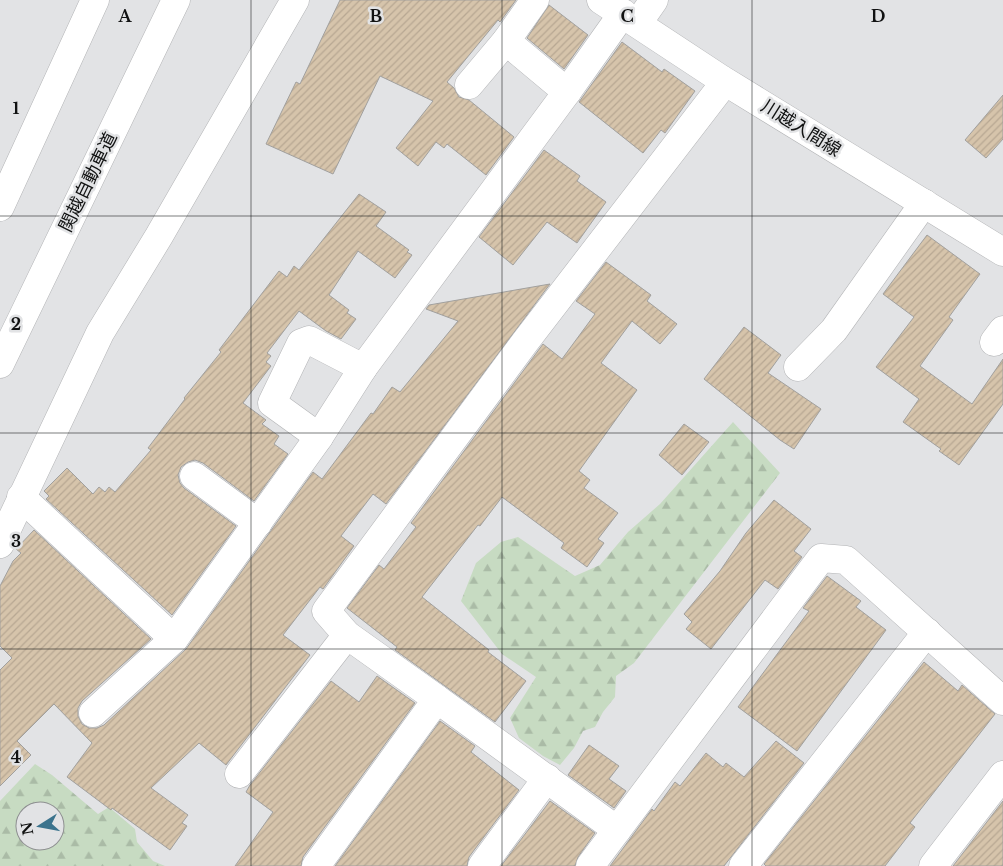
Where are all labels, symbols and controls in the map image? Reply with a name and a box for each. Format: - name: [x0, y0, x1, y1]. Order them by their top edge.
- text: A: [118, 6, 133, 26]
- text: B: [370, 6, 383, 26]
- text: C: [620, 6, 634, 26]
- text: D: [871, 6, 885, 26]
- street label: 川越入間線: [757, 95, 845, 161]
- text: 1: [13, 98, 20, 118]
- street label: 関越自動車道: [54, 129, 122, 235]
- text: 2: [11, 314, 21, 334]
- text: 3: [11, 531, 21, 551]
- text: 4: [11, 747, 21, 767]
- north arrow: [15, 801, 65, 851]
- text: N: [17, 820, 37, 837]

